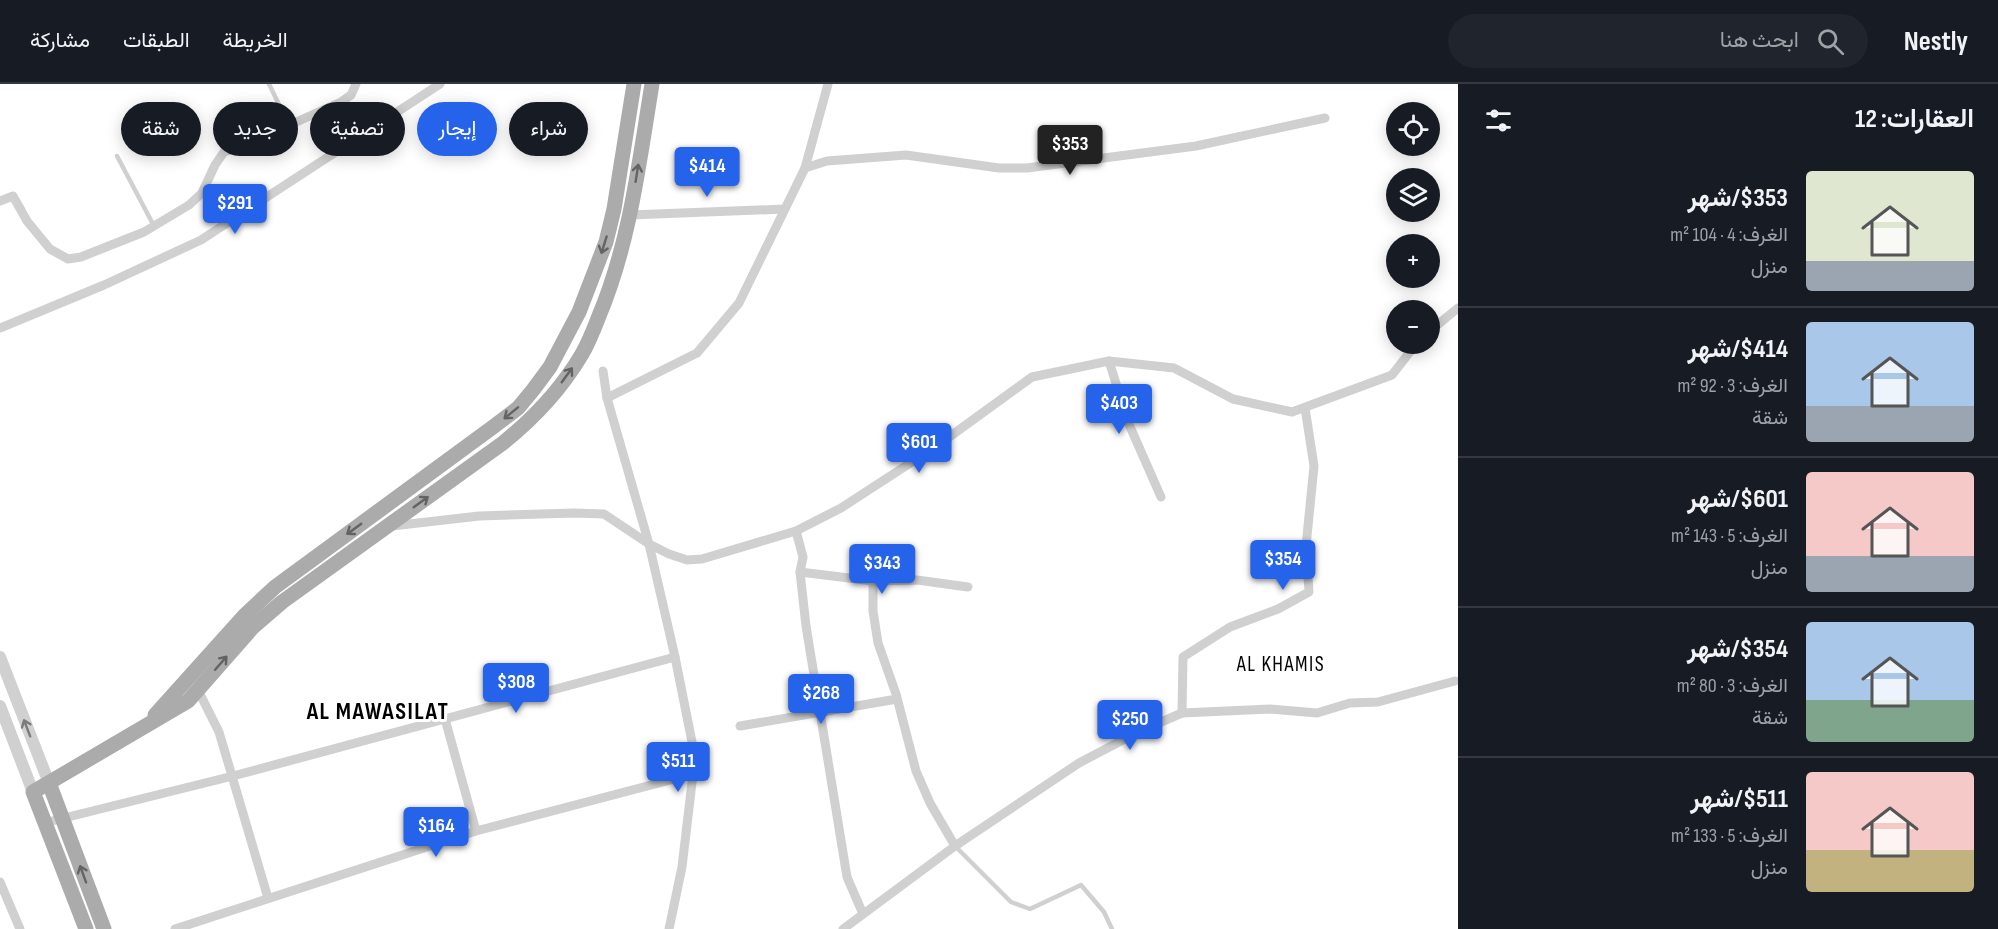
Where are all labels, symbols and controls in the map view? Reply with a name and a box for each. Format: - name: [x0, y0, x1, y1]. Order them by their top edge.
- search box: [1448, 14, 1868, 68]
- icon: search: [1814, 25, 1847, 58]
- text: Nestly: [1904, 25, 1968, 58]
- text: ابحث هنا: [1720, 27, 1799, 54]
- text: مشاركة: [30, 28, 90, 53]
- text: الطبقات: [123, 28, 190, 53]
- text: الخريطة: [223, 28, 288, 53]
- chip: شقة: [121, 102, 201, 156]
- chip: جديد: [213, 102, 298, 156]
- chip: تصفية: [310, 102, 405, 156]
- chip: إيجار: [417, 102, 497, 156]
- chip: شراء: [509, 102, 588, 156]
- map controls: [1386, 102, 1440, 354]
- button: locate: [1386, 102, 1440, 156]
- icon: filters: [1482, 104, 1515, 137]
- text: العقارات: 12: [1855, 104, 1974, 135]
- pin: $353: [1034, 125, 1106, 176]
- text: $353: [1052, 132, 1088, 156]
- pin: $414: [671, 147, 743, 198]
- text: $414: [689, 154, 725, 178]
- one-way arrow: [632, 163, 643, 183]
- button: layers: [1386, 168, 1440, 222]
- text: $353/شهر: [1687, 183, 1788, 214]
- pin: $291: [199, 184, 271, 235]
- text: $291: [217, 191, 253, 215]
- icon: home: [1854, 195, 1926, 267]
- text: الغرف: 4 · 104 m²: [1670, 223, 1788, 247]
- button: +: [1386, 234, 1440, 288]
- one-way arrow: [598, 235, 609, 254]
- text: منزل: [1751, 255, 1788, 279]
- button: −: [1386, 300, 1440, 354]
- text: $414/شهر: [1688, 334, 1788, 365]
- icon: home: [1854, 346, 1926, 418]
- one-way arrow: [561, 367, 573, 383]
- text: الغرف: 3 · 92 m²: [1677, 374, 1788, 398]
- pin: $403: [1083, 384, 1155, 435]
- text: $403: [1100, 391, 1138, 415]
- text: شقة: [1752, 406, 1788, 430]
- one-way arrow: [503, 407, 519, 420]
- pin: $601: [883, 423, 955, 474]
- text: $601: [901, 430, 938, 454]
- text: $601/شهر: [1687, 484, 1788, 515]
- one-way arrow: [413, 496, 429, 508]
- icon: home: [1854, 496, 1926, 568]
- one-way arrow: [347, 523, 363, 535]
- text: الغرف: 5 · 143 m²: [1671, 524, 1788, 548]
- pin: $354: [1247, 540, 1319, 591]
- pin: $343: [846, 544, 918, 595]
- text: $354: [1264, 547, 1302, 571]
- text: $343: [863, 551, 901, 575]
- text: منزل: [1751, 556, 1788, 580]
- text: $354/شهر: [1687, 634, 1788, 665]
- icon: home: [1854, 646, 1926, 718]
- district label: AL KHAMIS: [1236, 652, 1325, 677]
- one-way arrow: [215, 655, 228, 671]
- pin: $308: [480, 663, 552, 714]
- text: $308: [497, 670, 535, 694]
- pin: $268: [785, 674, 857, 725]
- text: الغرف: 3 · 80 m²: [1677, 674, 1788, 698]
- text: $268: [802, 681, 840, 705]
- district label: AL MAWASILAT: [306, 697, 449, 726]
- pin: $250: [1094, 700, 1166, 751]
- text: شقة: [1752, 706, 1788, 730]
- text: $250: [1111, 707, 1149, 731]
- one-way arrow: [21, 720, 32, 738]
- pin: $511: [642, 742, 714, 793]
- text: $511: [661, 749, 695, 773]
- text: $511/شهر: [1690, 784, 1788, 815]
- icon: home: [1854, 796, 1926, 868]
- pin: $164: [400, 807, 472, 858]
- text: $164: [418, 814, 455, 838]
- text: الغرف: 5 · 133 m²: [1671, 824, 1788, 848]
- text: منزل: [1751, 856, 1788, 880]
- one-way arrow: [77, 865, 88, 884]

